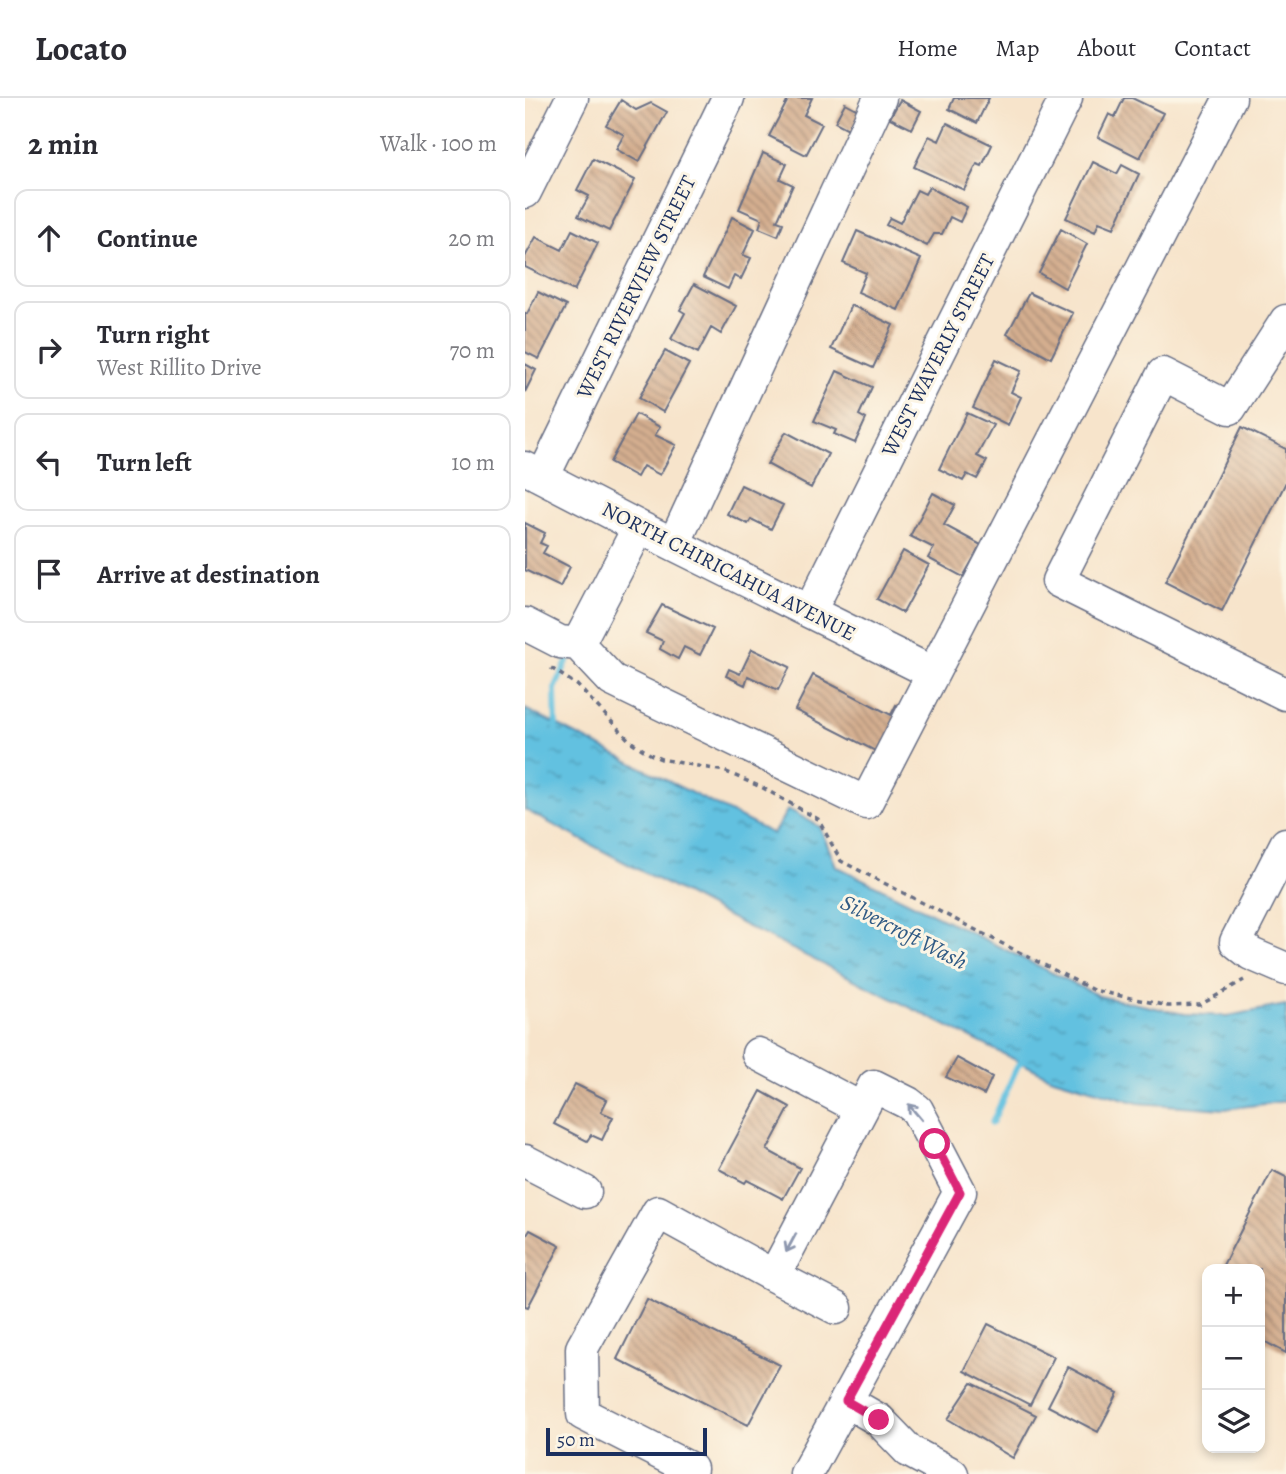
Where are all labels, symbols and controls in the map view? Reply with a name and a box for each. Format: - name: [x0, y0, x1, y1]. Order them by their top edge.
- text: Locato: [35, 26, 127, 71]
- text: Home: [897, 32, 958, 64]
- text: Map: [996, 32, 1040, 64]
- text: About: [1078, 32, 1136, 64]
- text: Contact: [1174, 32, 1251, 64]
- text: 2 min: [28, 124, 98, 164]
- text: Walk · 100 m: [380, 128, 497, 159]
- street label: WEST RIVERVIEW STREET: [569, 170, 702, 404]
- icon: ahead: [30, 219, 68, 257]
- text: Continue: [97, 221, 198, 256]
- text: 20 m: [448, 223, 495, 254]
- street label: WEST WAVERLY STREET: [874, 248, 1002, 462]
- text: Turn right: [97, 317, 210, 352]
- icon: right: [30, 331, 68, 369]
- text: 70 m: [449, 335, 495, 366]
- text: West Rillito Drive: [97, 352, 262, 383]
- icon: left: [30, 443, 68, 481]
- text: Turn left: [97, 445, 192, 480]
- text: 10 m: [451, 447, 495, 478]
- street label: NORTH CHIRICAHUA AVENUE: [597, 495, 861, 647]
- icon: arrive: [30, 555, 68, 593]
- text: Arrive at destination: [97, 557, 320, 592]
- water label: Silvercroft Wash: [835, 887, 973, 977]
- one-way arrow: [907, 1103, 923, 1121]
- route start: [919, 1128, 950, 1159]
- one-way arrow: [784, 1233, 798, 1253]
- map controls: [1202, 1264, 1265, 1453]
- button: +: [1202, 1264, 1265, 1327]
- button: −: [1202, 1327, 1265, 1390]
- button: layers: [1202, 1390, 1265, 1453]
- route end: [863, 1404, 894, 1435]
- scale bar: [546, 1425, 707, 1457]
- text: 50 m: [557, 1427, 595, 1453]

